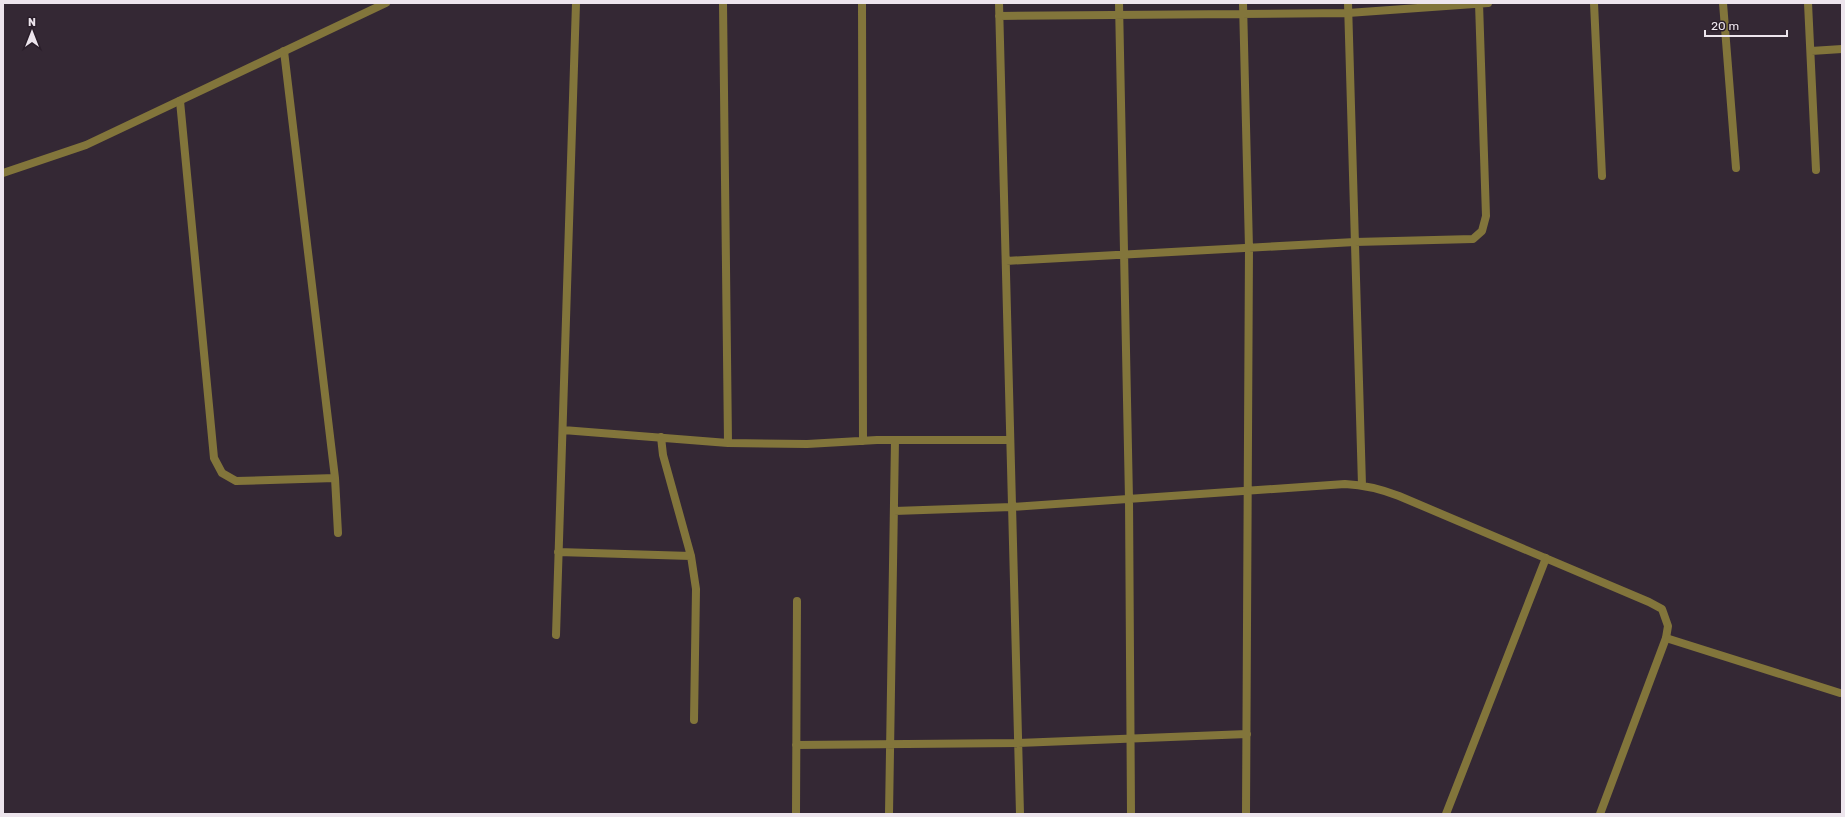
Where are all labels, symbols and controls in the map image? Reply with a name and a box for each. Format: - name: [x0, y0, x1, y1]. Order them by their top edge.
- north arrow: [12, 12, 52, 52]
- scale bar: [1705, 12, 1787, 38]
- text: N: [28, 16, 36, 29]
- text: 20 m: [1711, 19, 1739, 33]

